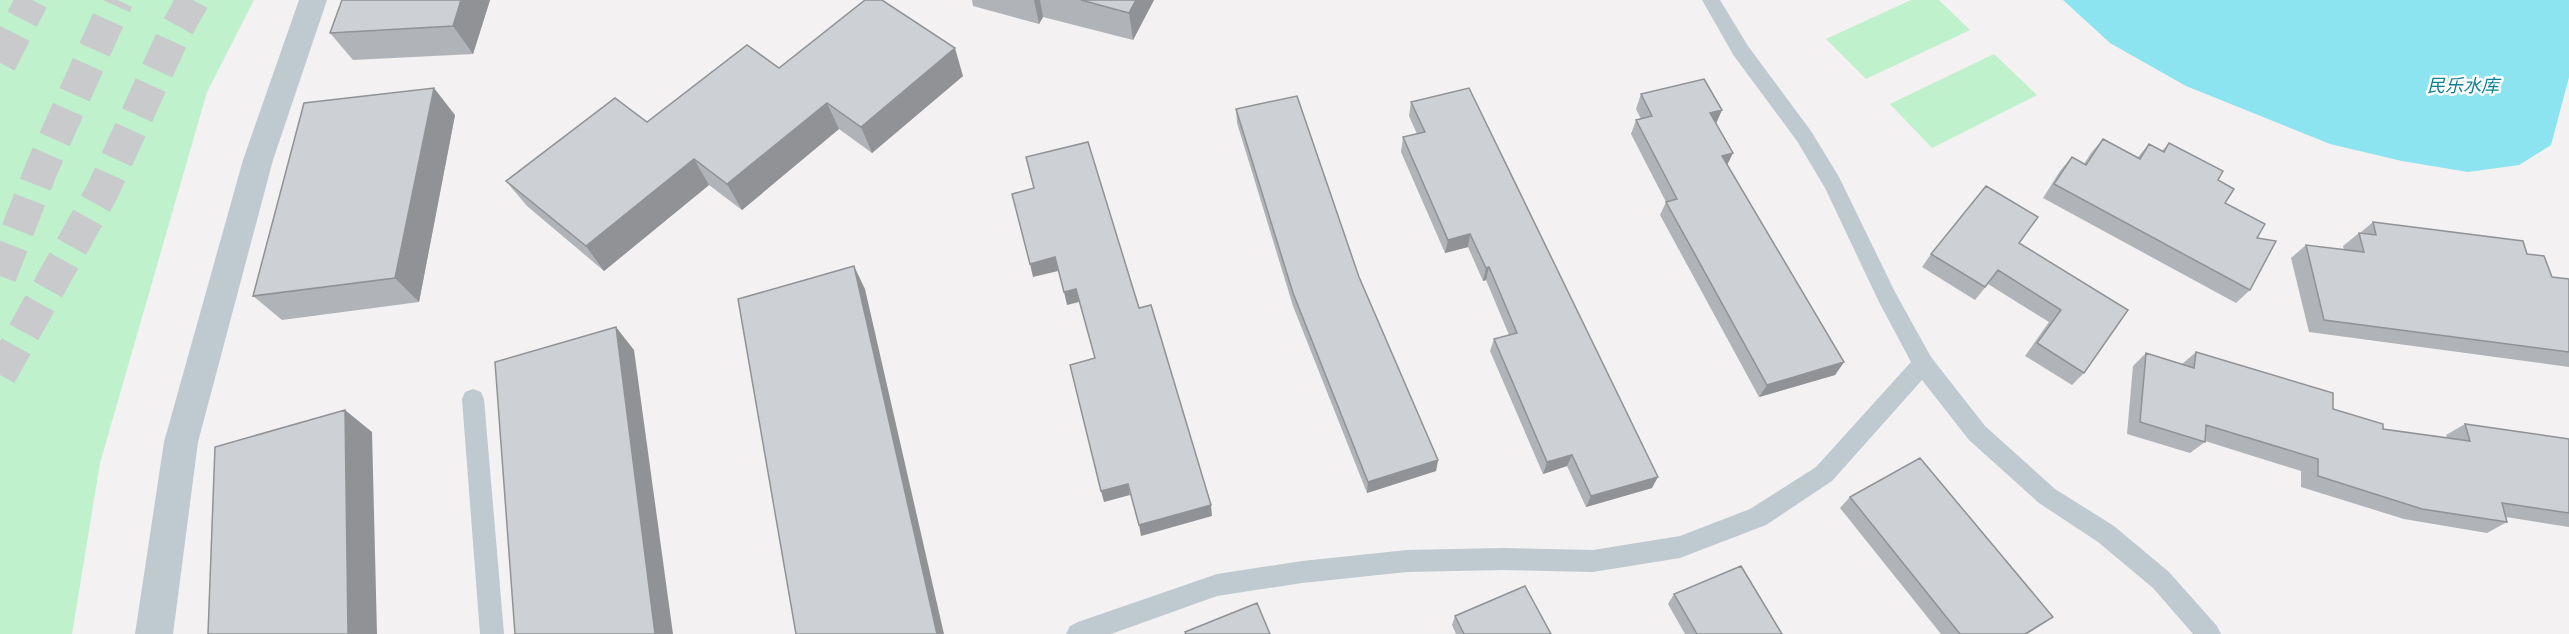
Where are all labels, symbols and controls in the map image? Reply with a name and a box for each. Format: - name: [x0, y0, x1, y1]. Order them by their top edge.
- water label: 民乐水库: [2427, 74, 2502, 96]

